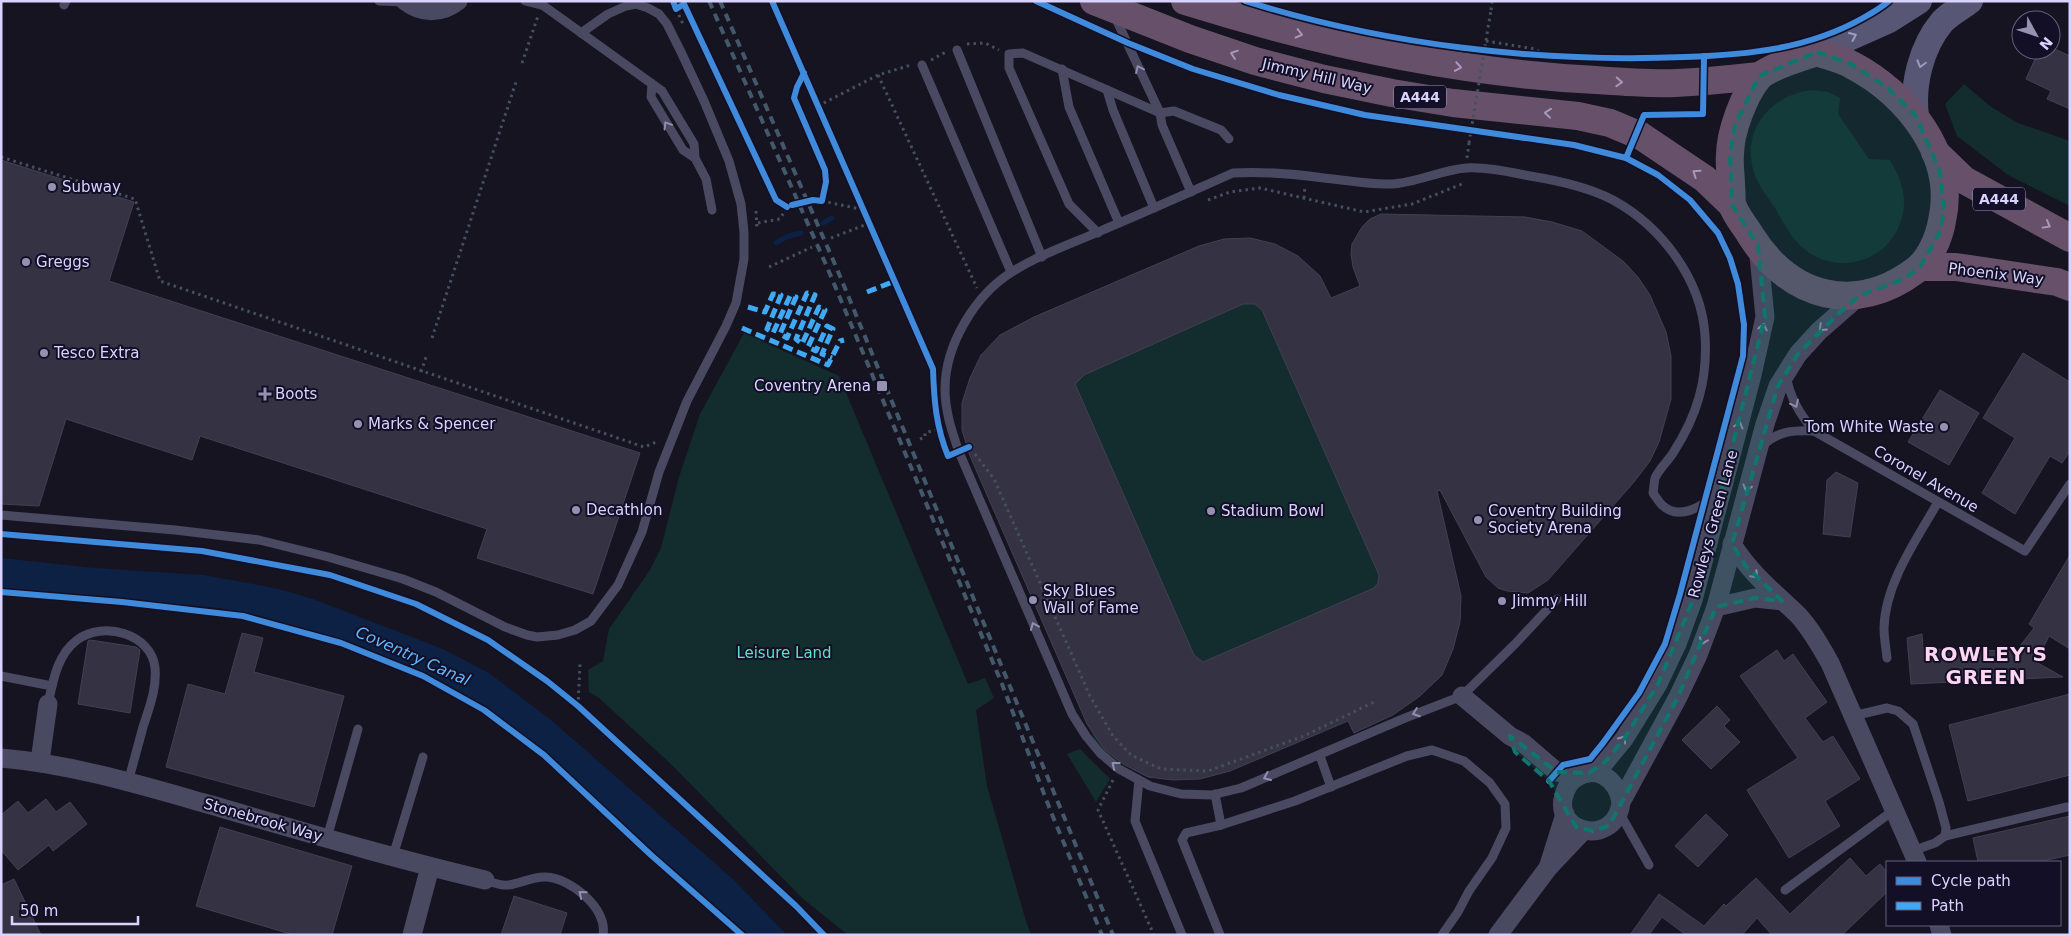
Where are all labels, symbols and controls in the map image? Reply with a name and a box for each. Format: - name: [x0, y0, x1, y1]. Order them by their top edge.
- north arrow: [2011, 10, 2061, 60]
- one-way arrow: [1294, 28, 1303, 39]
- one-way arrow: [1848, 32, 1857, 43]
- text: N: [2036, 34, 2056, 53]
- one-way arrow: [1231, 50, 1239, 60]
- street label: Jimmy Hill Way: [1259, 54, 1374, 97]
- one-way arrow: [1916, 60, 1926, 68]
- one-way arrow: [1453, 61, 1462, 71]
- one-way arrow: [1135, 65, 1146, 74]
- one-way arrow: [1616, 76, 1624, 87]
- road number: A444: [1394, 85, 1446, 108]
- one-way arrow: [1544, 108, 1552, 119]
- one-way arrow: [664, 121, 674, 130]
- one-way arrow: [1692, 170, 1702, 179]
- place label: Subway: [62, 178, 121, 196]
- marker: Subway: [46, 181, 58, 193]
- road number: A444: [1973, 188, 2025, 210]
- one-way arrow: [2042, 219, 2051, 229]
- place label: Greggs: [36, 253, 90, 271]
- marker: Greggs: [20, 256, 32, 268]
- street label: Phoenix Way: [1947, 259, 2045, 289]
- one-way arrow: [1757, 322, 1768, 331]
- one-way arrow: [1819, 322, 1828, 331]
- place label: Tesco Extra: [53, 344, 139, 362]
- marker: Tesco Extra: [38, 347, 50, 359]
- place label: Coventry Arena: [754, 377, 871, 395]
- marker: Coventry Arena: [875, 379, 889, 393]
- place label: Boots: [275, 385, 318, 403]
- marker: Boots: [259, 388, 271, 400]
- one-way arrow: [1789, 399, 1799, 408]
- place label: Marks & Spencer: [368, 415, 496, 433]
- marker: Marks & Spencer: [352, 418, 364, 430]
- place label: Tom White Waste: [1803, 418, 1934, 436]
- one-way arrow: [1733, 421, 1744, 429]
- marker: Tom White Waste: [1938, 421, 1950, 433]
- street label: Coronel Avenue: [1870, 442, 1982, 516]
- street label: Rowleys Green Lane: [1685, 448, 1741, 600]
- one-way arrow: [1743, 483, 1753, 492]
- place label: Decathlon: [586, 501, 662, 519]
- place label: Stadium Bowl: [1221, 502, 1324, 520]
- place label: Coventry Building Society Arena: [1488, 502, 1622, 537]
- marker: Decathlon: [570, 504, 582, 516]
- marker: Stadium Bowl: [1205, 505, 1217, 517]
- marker: Coventry Building Society Arena: [1472, 514, 1484, 526]
- one-way arrow: [1749, 569, 1758, 578]
- place label: Sky Blues Wall of Fame: [1043, 582, 1139, 617]
- place label: Jimmy Hill: [1511, 592, 1587, 610]
- marker: Sky Blues Wall of Fame: [1027, 594, 1039, 606]
- marker: Jimmy Hill: [1496, 595, 1508, 607]
- water label: Coventry Canal: [353, 622, 474, 690]
- one-way arrow: [1030, 622, 1041, 631]
- one-way arrow: [1699, 636, 1709, 645]
- district label: ROWLEY'S GREEN: [1924, 642, 2048, 689]
- park label: Leisure Land: [736, 644, 832, 662]
- one-way arrow: [1413, 707, 1421, 717]
- one-way arrow: [1617, 735, 1626, 745]
- one-way arrow: [1111, 761, 1120, 770]
- one-way arrow: [1263, 771, 1272, 782]
- street label: Stonebrook Way: [202, 794, 324, 846]
- legend: [1886, 861, 2061, 926]
- text: Cycle path: [1931, 872, 2011, 890]
- one-way arrow: [579, 891, 588, 900]
- scale bar: [12, 894, 139, 926]
- text: Path: [1931, 897, 1964, 915]
- text: 50 m: [20, 902, 58, 920]

